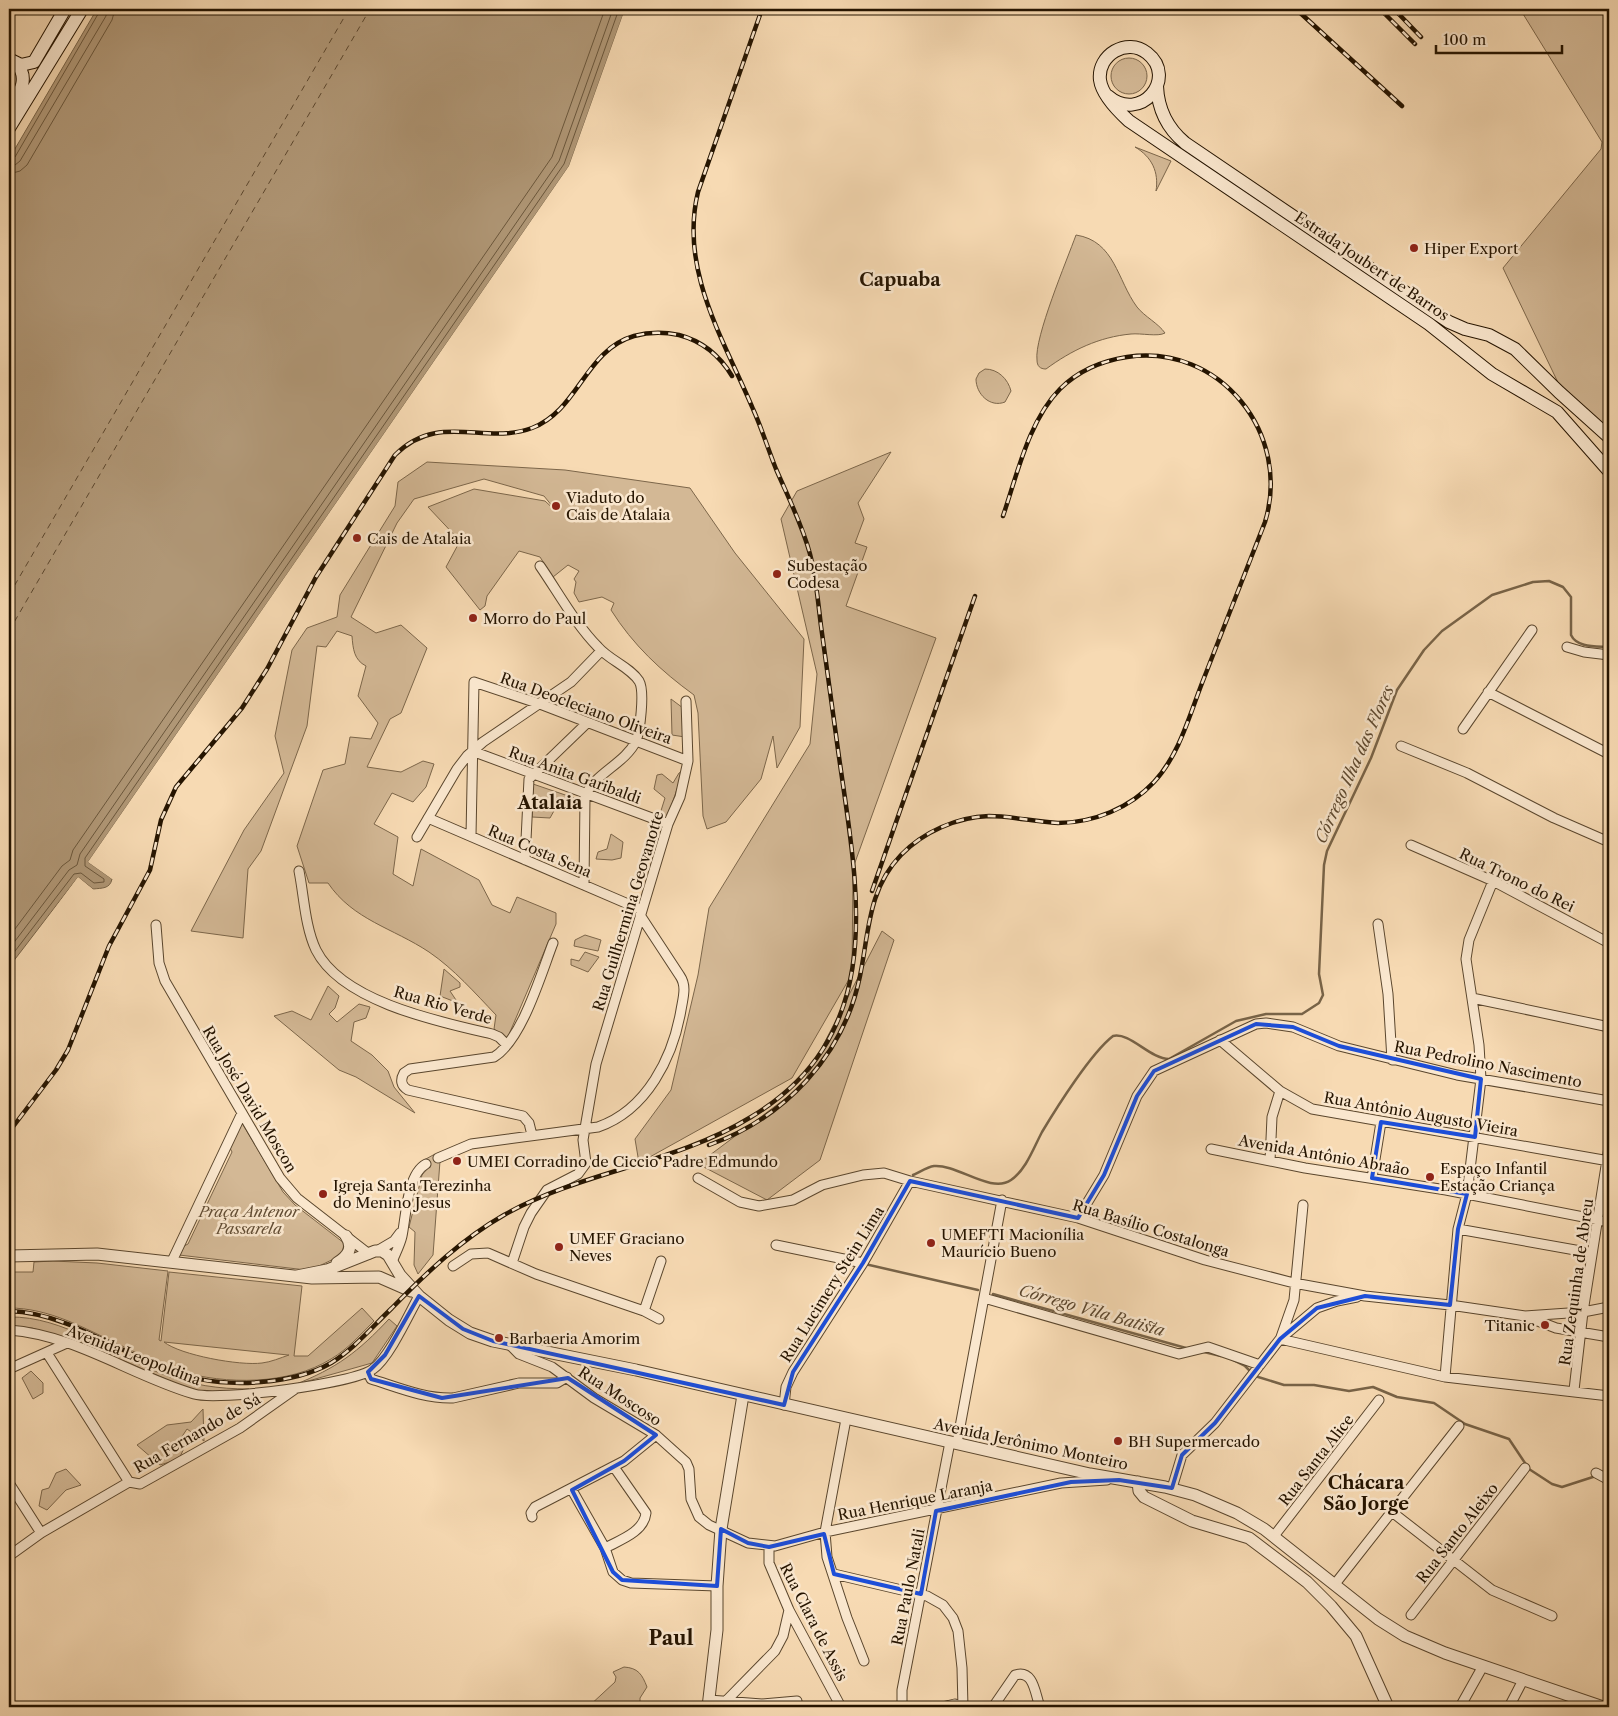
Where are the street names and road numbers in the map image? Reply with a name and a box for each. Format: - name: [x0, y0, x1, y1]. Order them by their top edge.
- street label: Estrada Joubert de Barros: [1291, 207, 1453, 325]
- street label: Rua Deocleciano Oliveira: [498, 668, 675, 748]
- street label: Rua Anita Garibaldi: [506, 742, 644, 808]
- street label: Rua Guilhermina Geovanotte: [588, 809, 668, 1013]
- street label: Rua Costa Sena: [485, 821, 595, 881]
- street label: Rua Trono do Rei: [1456, 844, 1578, 916]
- street label: Rua Rio Verde: [392, 982, 494, 1028]
- street label: Rua José David Moscon: [199, 1022, 302, 1176]
- street label: Rua Pedrolino Nascimento: [1392, 1036, 1584, 1092]
- street label: Rua Antônio Augusto Vieira: [1322, 1088, 1520, 1140]
- street label: Avenida Antônio Abraão: [1236, 1130, 1411, 1179]
- street label: Rua Basílio Costalonga: [1070, 1195, 1232, 1261]
- street label: Rua Zequinha de Abreu: [1555, 1197, 1597, 1367]
- street label: Rua Lucimery Stein Lima: [776, 1202, 888, 1366]
- street label: Avenida Leopoldina: [63, 1320, 204, 1389]
- street label: Rua Moscoso: [575, 1362, 665, 1430]
- street label: Rua Fernando de Sá: [130, 1389, 264, 1477]
- street label: Rua Santa Alice: [1274, 1410, 1358, 1510]
- street label: Avenida Jerônimo Monteiro: [931, 1414, 1130, 1474]
- street label: Rua Henrique Laranja: [836, 1476, 994, 1524]
- street label: Rua Santo Aleixo: [1412, 1479, 1502, 1587]
- street label: Rua Paulo Natali: [887, 1527, 929, 1647]
- street label: Rua Clara de Assis: [776, 1560, 852, 1684]

